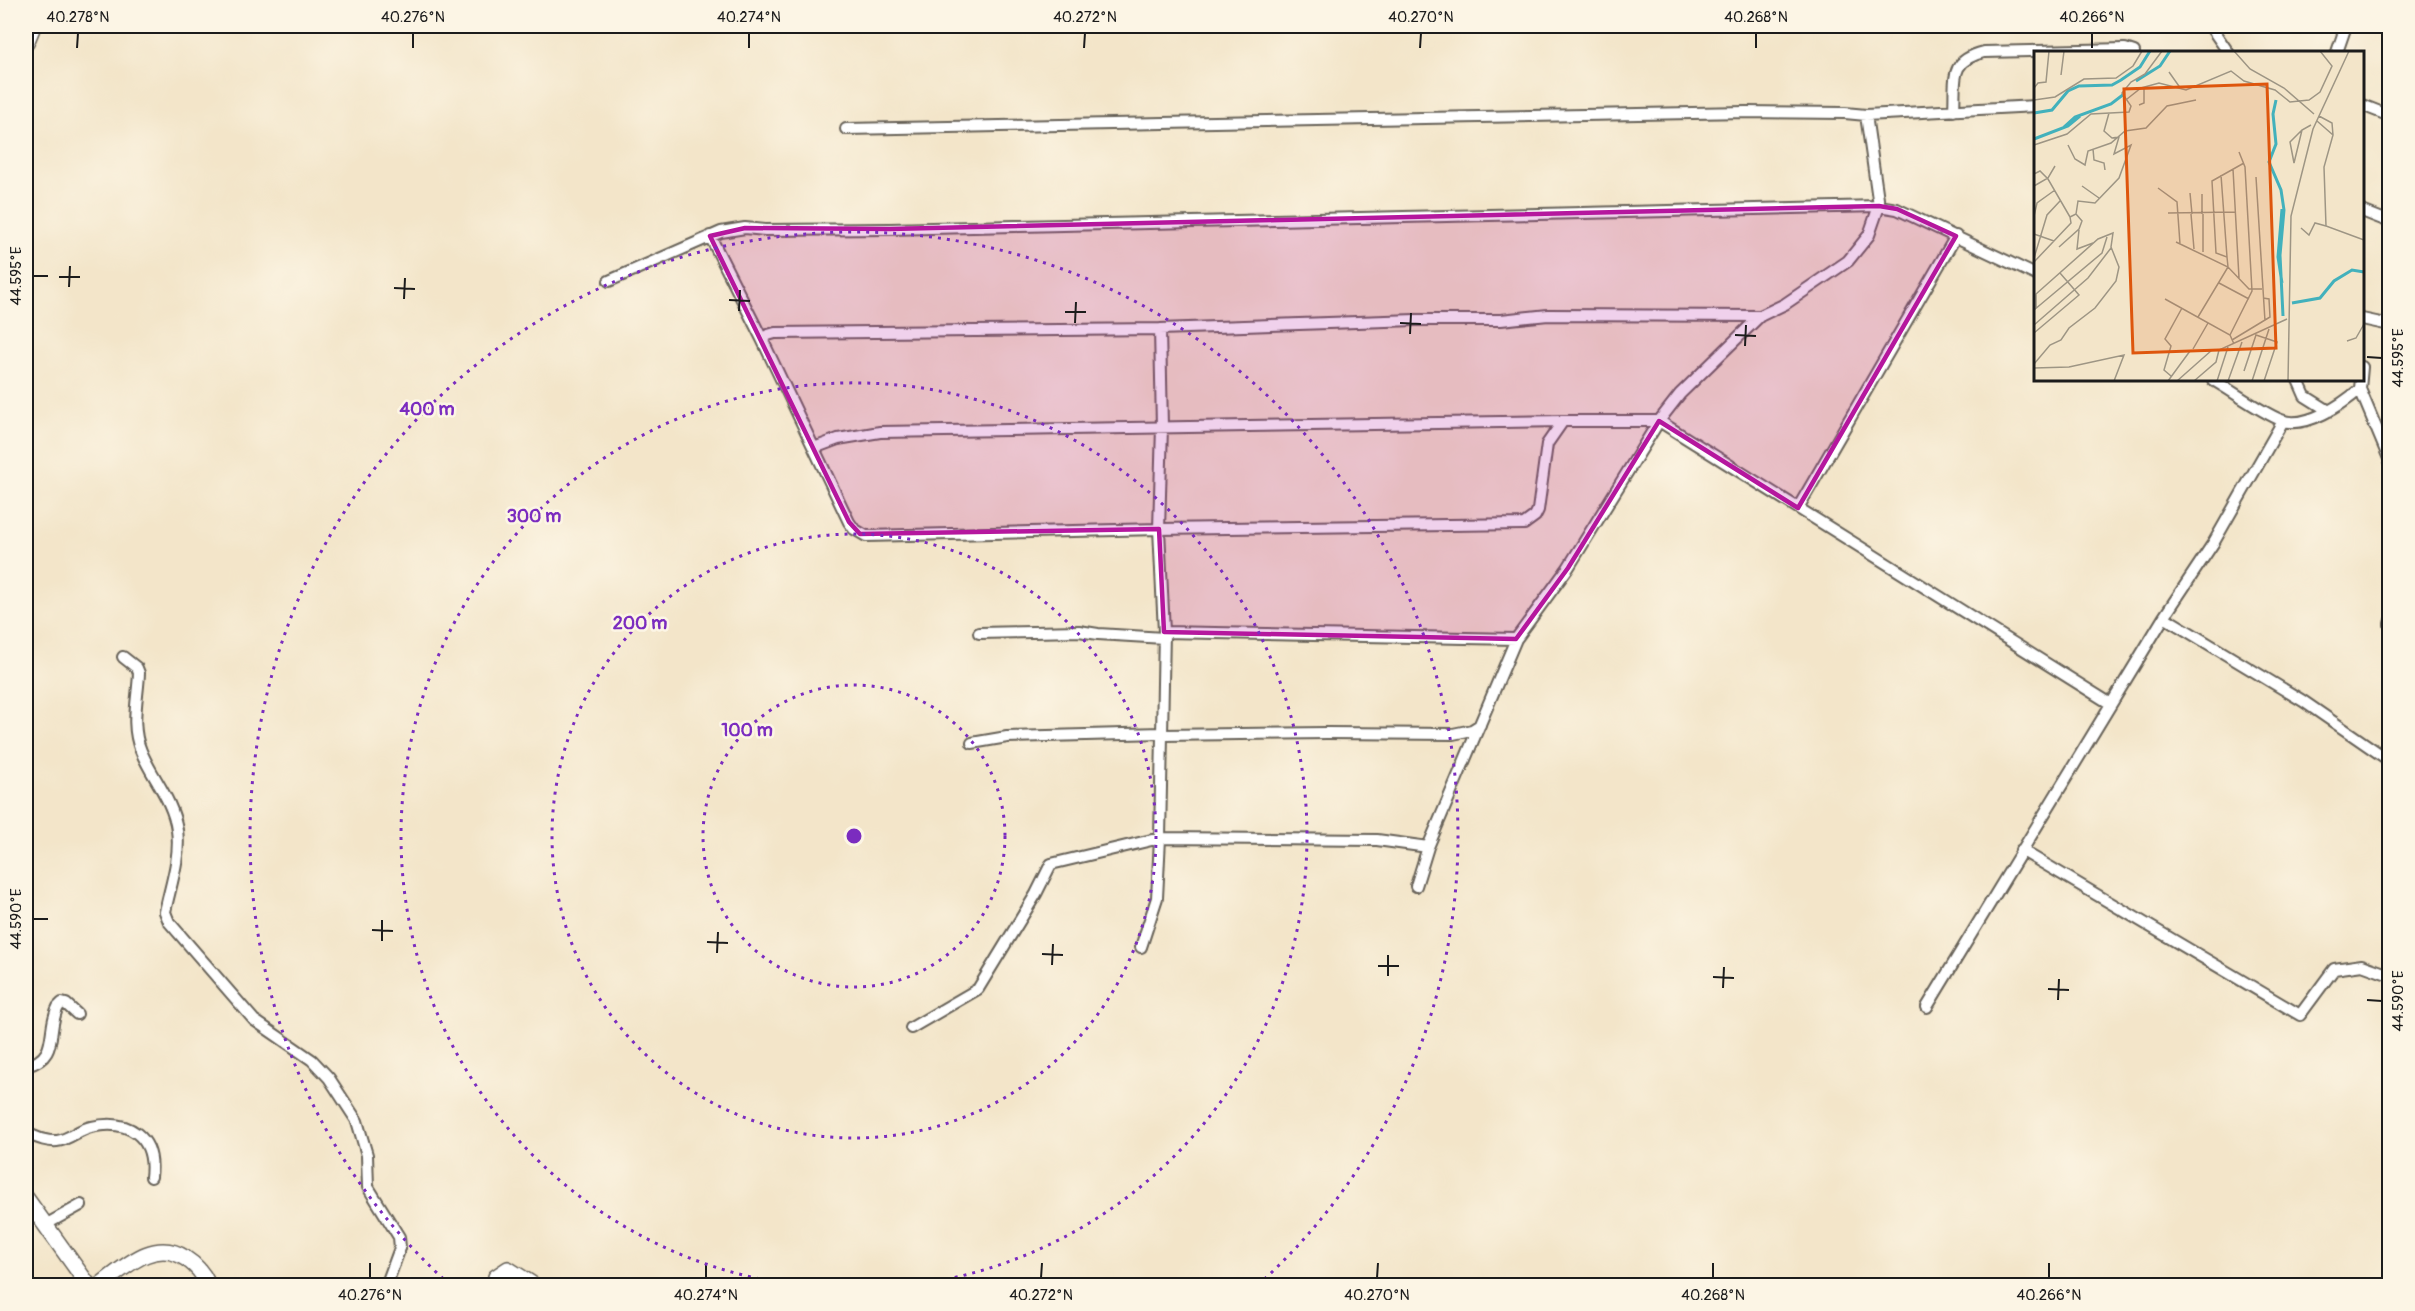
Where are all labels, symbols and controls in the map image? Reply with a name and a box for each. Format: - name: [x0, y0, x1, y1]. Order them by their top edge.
- text: 40.278°N: [47, 8, 109, 27]
- text: 40.276°N: [381, 8, 445, 27]
- text: 40.274°N: [717, 8, 781, 27]
- text: 40.272°N: [1053, 8, 1117, 27]
- text: 40.270°N: [1388, 8, 1454, 27]
- text: 40.268°N: [1724, 8, 1788, 27]
- text: 40.266°N: [2060, 8, 2124, 27]
- inset map: [2034, 51, 2364, 381]
- text: 44.595°E: [7, 246, 26, 306]
- text: 44.595°E: [2389, 328, 2408, 388]
- text: 400 m: [400, 398, 454, 421]
- text: 300 m: [507, 505, 561, 528]
- text: 200 m: [613, 612, 667, 635]
- text: 100 m: [721, 719, 773, 742]
- centre of rings: [844, 826, 864, 846]
- text: 44.590°E: [7, 888, 26, 950]
- text: 44.590°E: [2389, 970, 2408, 1032]
- text: 40.276°N: [338, 1286, 402, 1305]
- text: 40.274°N: [674, 1286, 738, 1305]
- text: 40.272°N: [1009, 1286, 1073, 1305]
- text: 40.270°N: [1344, 1286, 1410, 1305]
- text: 40.268°N: [1681, 1286, 1745, 1305]
- text: 40.266°N: [2017, 1286, 2081, 1305]

